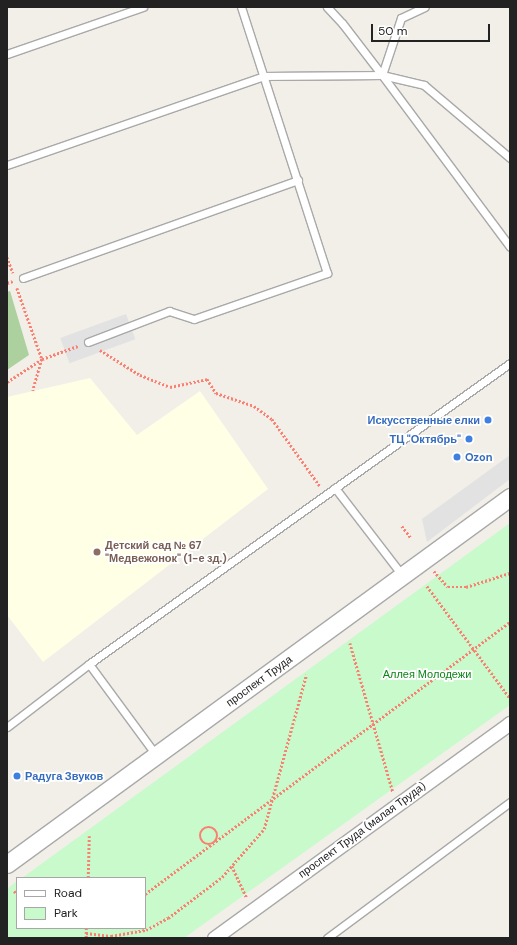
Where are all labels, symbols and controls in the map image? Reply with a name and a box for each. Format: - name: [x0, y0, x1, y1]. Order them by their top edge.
- scale bar: [373, 16, 492, 42]
- text: 50 m: [378, 23, 407, 39]
- place label: Искусственные елки: [368, 413, 480, 427]
- marker: Искусственные елки: [483, 415, 493, 425]
- place label: ТЦ "Октябрь": [389, 432, 461, 446]
- marker: ТЦ "Октябрь": [464, 434, 474, 444]
- place label: Ozon: [465, 450, 493, 464]
- marker: Ozon: [452, 452, 462, 462]
- place label: Детский сад № 67 "Медвежонок" (1-е зд.): [105, 539, 227, 565]
- marker: Детский сад № 67 "Медвежонок" (1-е зд.): [92, 547, 102, 557]
- street label: проспект Труда: [223, 653, 295, 709]
- park label: Аллея Молодежи: [383, 667, 471, 681]
- place label: Радуга Звуков: [25, 769, 103, 783]
- marker: Радуга Звуков: [12, 771, 22, 781]
- street label: проспект Труда (малая Труда): [296, 779, 428, 881]
- legend: [16, 877, 146, 929]
- text: Road: [54, 885, 82, 901]
- text: Park: [54, 905, 78, 921]

